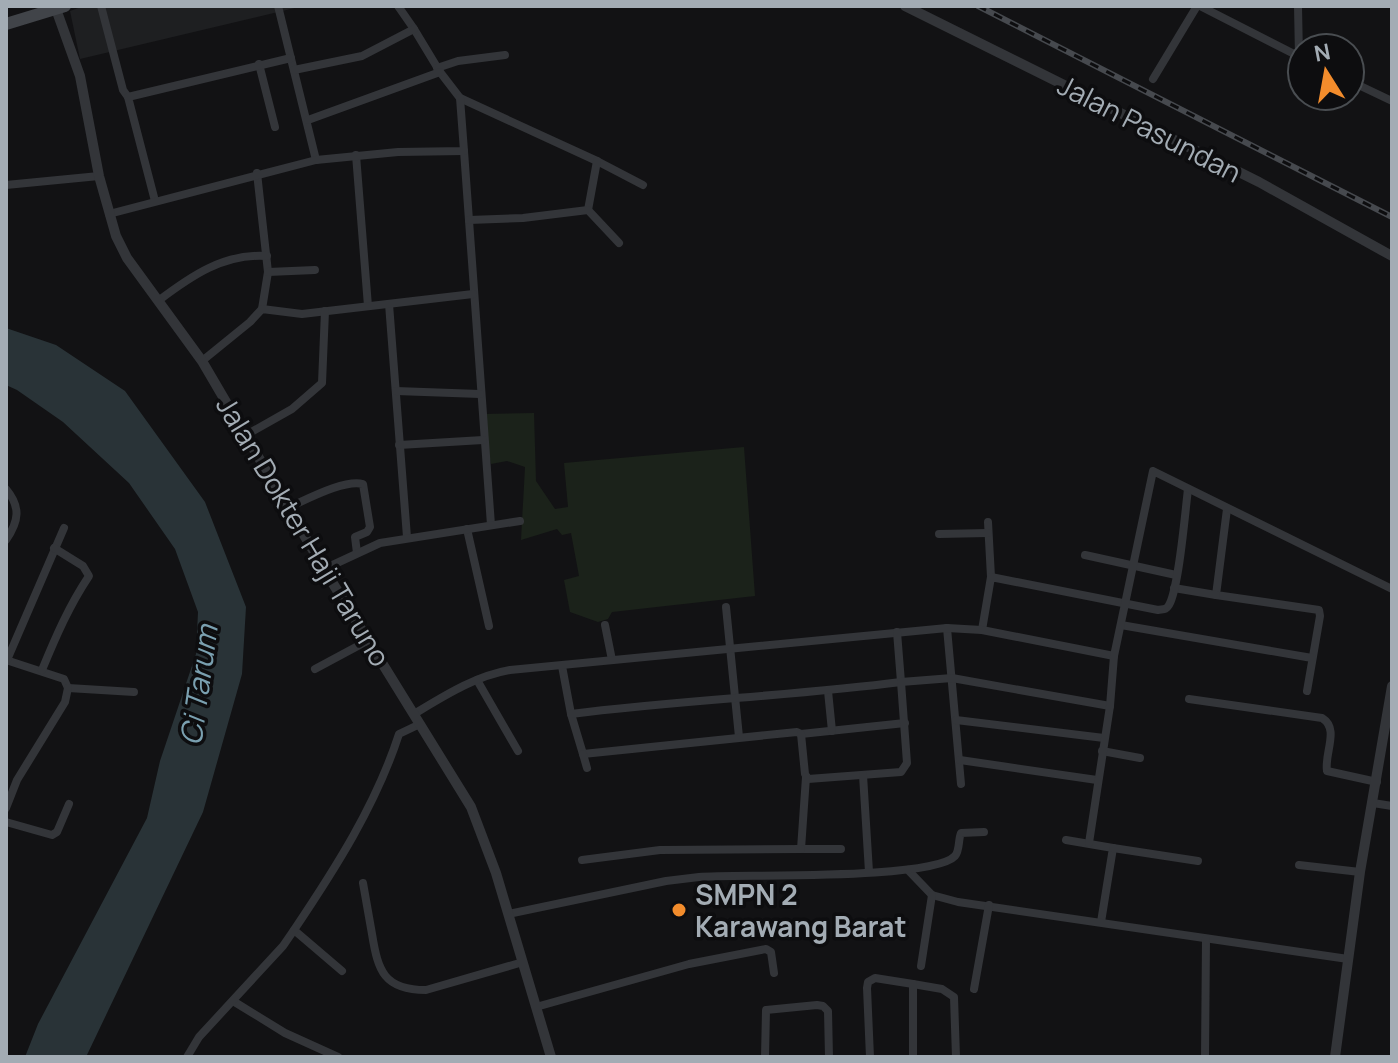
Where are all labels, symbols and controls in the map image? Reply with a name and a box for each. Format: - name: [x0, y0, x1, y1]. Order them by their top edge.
- north arrow: [1286, 32, 1366, 112]
- text: N: [1312, 36, 1333, 69]
- street label: Jalan Pasundan: [1052, 65, 1248, 191]
- street label: Jalan Dokter Haji Taruno: [208, 389, 400, 673]
- water label: Ci Tarum: [169, 620, 227, 748]
- place label: SMPN 2 Karawang Barat: [695, 875, 907, 945]
- marker: SMPN 2 Karawang Barat: [670, 901, 688, 919]

